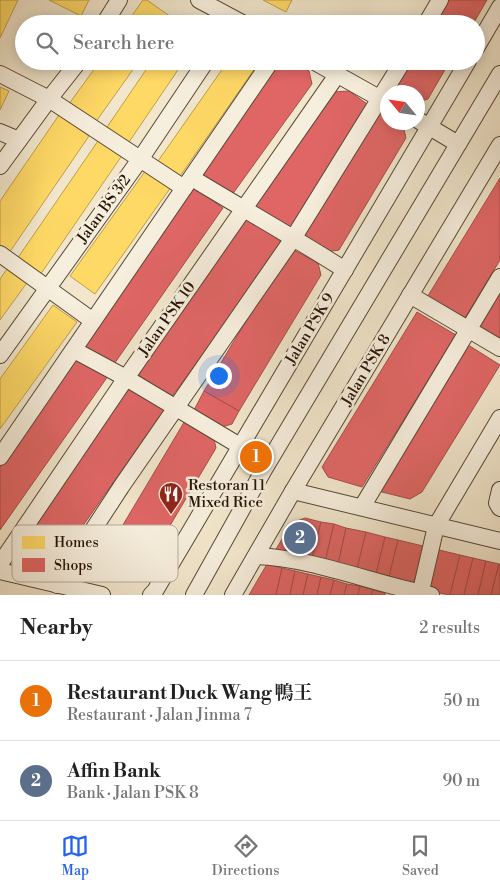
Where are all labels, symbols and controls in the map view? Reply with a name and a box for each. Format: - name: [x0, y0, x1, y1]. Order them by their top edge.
- search box: [15, 15, 485, 70]
- icon: search: [33, 29, 61, 57]
- text: Search here: [73, 31, 174, 55]
- north arrow: [380, 85, 425, 130]
- street label: Jalan BS 3/2: [72, 171, 135, 248]
- street label: Jalan PSK 10: [134, 278, 200, 361]
- street label: Jalan PSK 9: [281, 290, 339, 369]
- street label: Jalan PSK 8: [337, 331, 395, 410]
- your location: [206, 363, 232, 389]
- pin: 1: [240, 438, 272, 476]
- place label: Restoran 11 Mixed Rice: [188, 476, 266, 512]
- restaurant icon: Restoran 11 Mixed Rice: [158, 481, 184, 515]
- pin: 2: [284, 519, 316, 557]
- legend: [12, 525, 178, 582]
- text: Homes: [54, 534, 99, 552]
- text: Shops: [54, 557, 92, 575]
- text: Nearby: [20, 615, 93, 641]
- text: 2 results: [419, 618, 480, 638]
- text: Restaurant Duck Wang 鴨王: [67, 681, 313, 705]
- text: 1: [32, 691, 40, 711]
- text: 50 m: [443, 691, 480, 711]
- text: Restaurant · Jalan Jinma 7: [67, 705, 252, 725]
- text: Affin Bank: [67, 759, 161, 783]
- text: 2: [31, 771, 41, 791]
- text: 90 m: [442, 771, 480, 791]
- text: Bank · Jalan PSK 8: [67, 783, 199, 803]
- tab: Map: [61, 832, 89, 880]
- tab: Directions: [212, 832, 279, 880]
- tab: Saved: [402, 832, 439, 880]

